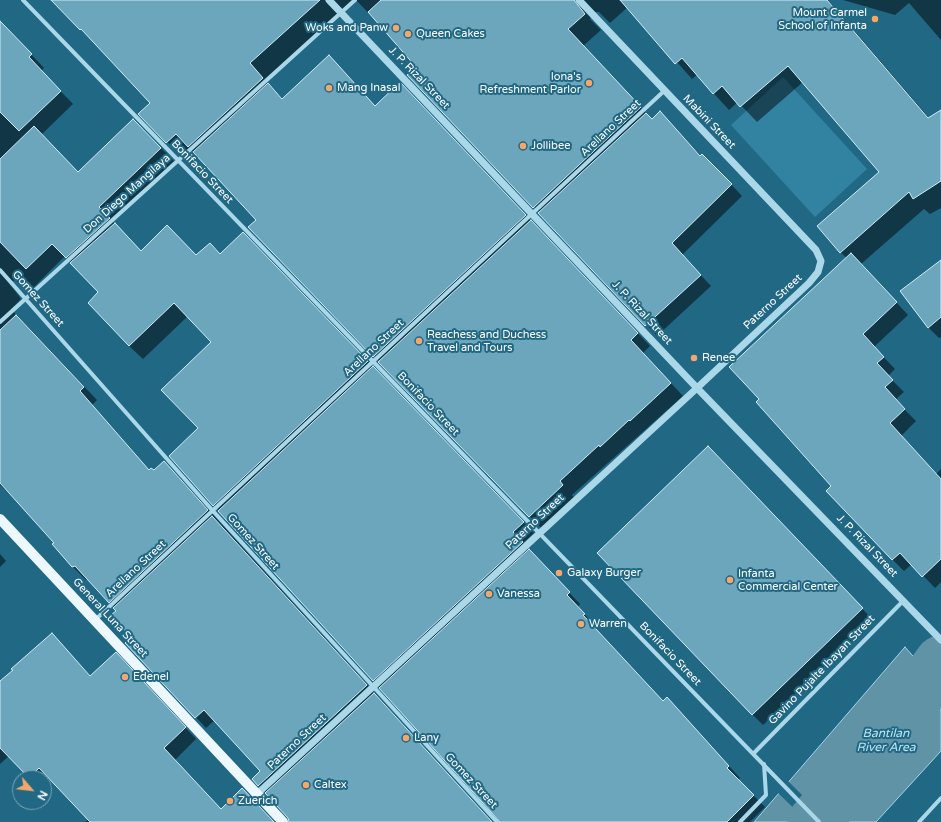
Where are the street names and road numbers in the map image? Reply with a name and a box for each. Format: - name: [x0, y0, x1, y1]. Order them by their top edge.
- street label: J. P. Rizal Street: [386, 44, 452, 112]
- street label: Mabini Street: [680, 92, 738, 152]
- street label: Arellano Street: [578, 97, 644, 159]
- street label: Bonifacio Street: [168, 137, 236, 207]
- street label: Don Diego Mangilaya: [81, 152, 173, 236]
- street label: Gomez Street: [9, 268, 67, 330]
- street label: Paterno Street: [741, 271, 805, 333]
- street label: J. P. Rizal Street: [609, 278, 675, 348]
- street label: Arellano Street: [341, 317, 407, 379]
- street label: Bonifacio Street: [394, 369, 462, 439]
- street label: Paterno Street: [503, 491, 567, 553]
- street label: Gomez Street: [224, 511, 282, 573]
- street label: J. P. Rizal Street: [834, 512, 900, 580]
- street label: Arellano Street: [103, 538, 169, 600]
- street label: General Luna Street: [70, 576, 150, 660]
- street label: Gavino Pujalte Ibayan Street: [766, 612, 878, 728]
- street label: Bonifacio Street: [636, 619, 704, 689]
- street label: Paterno Street: [265, 711, 329, 773]
- street label: Gomez Street: [442, 750, 500, 812]

